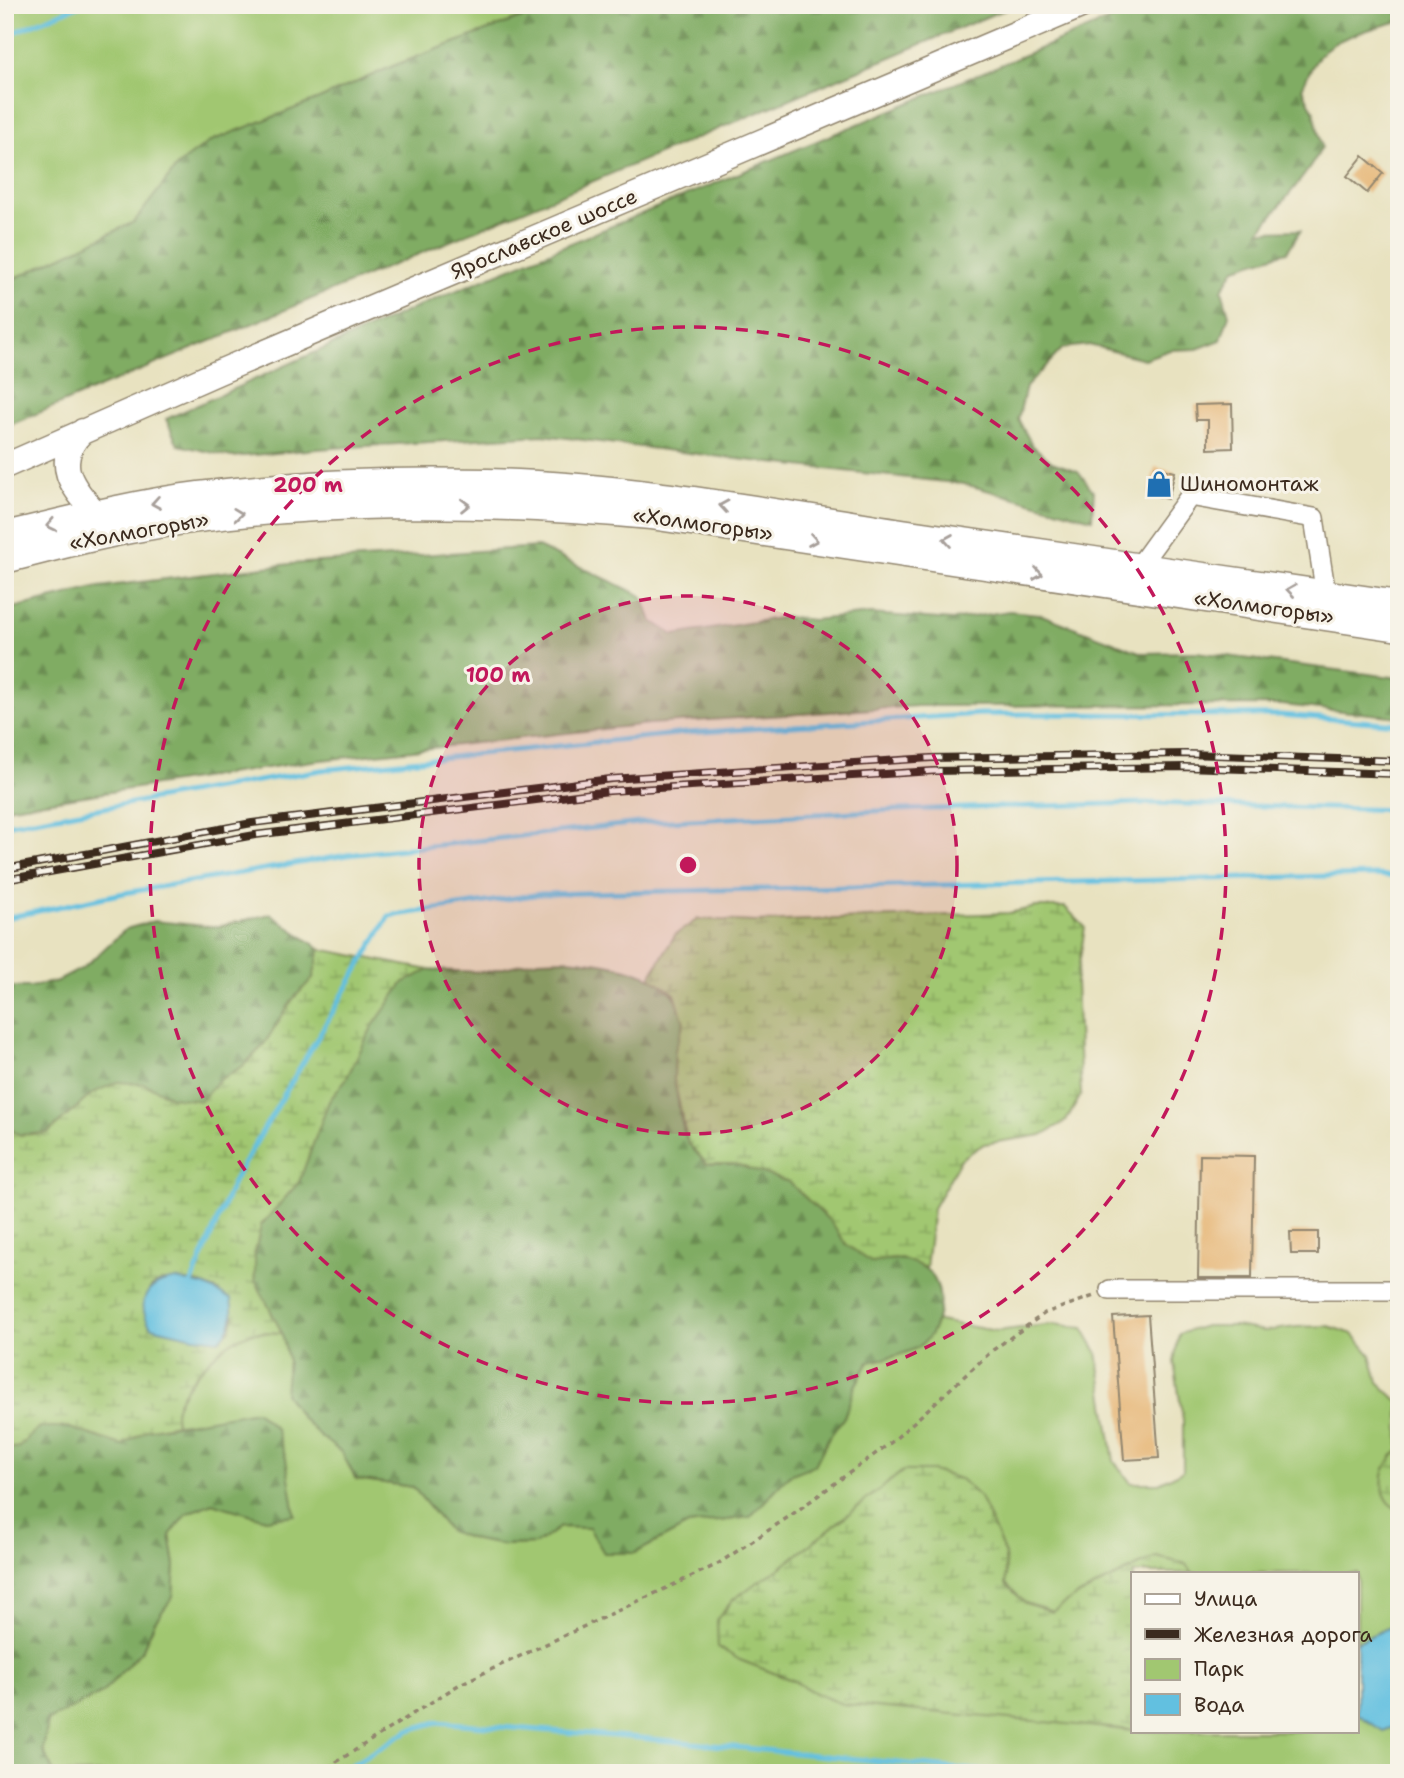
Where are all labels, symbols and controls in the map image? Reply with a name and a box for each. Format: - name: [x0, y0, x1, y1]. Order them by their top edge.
- street label: Ярославское шоссе: [447, 182, 641, 286]
- shop icon: Шиномонтаж: [1144, 469, 1174, 499]
- place label: Шиномонтаж: [1180, 470, 1319, 498]
- text: 200 m: [273, 471, 343, 499]
- one-way arrow: [150, 495, 162, 510]
- one-way arrow: [460, 497, 471, 512]
- one-way arrow: [718, 499, 729, 514]
- street label: «Холмогоры»: [631, 500, 775, 548]
- street label: «Холмогоры»: [67, 505, 211, 557]
- one-way arrow: [232, 507, 244, 522]
- one-way arrow: [45, 517, 57, 531]
- one-way arrow: [807, 532, 819, 547]
- one-way arrow: [943, 533, 954, 548]
- one-way arrow: [1032, 566, 1044, 581]
- street label: «Холмогоры»: [1192, 583, 1336, 631]
- one-way arrow: [1285, 583, 1296, 598]
- text: 100 m: [466, 661, 530, 689]
- centre of rings: [676, 853, 700, 877]
- legend: [1131, 1572, 1358, 1732]
- text: Улица: [1194, 1585, 1257, 1613]
- text: Железная дорога: [1194, 1621, 1373, 1649]
- text: Парк: [1194, 1655, 1244, 1683]
- text: Вода: [1194, 1691, 1244, 1719]

